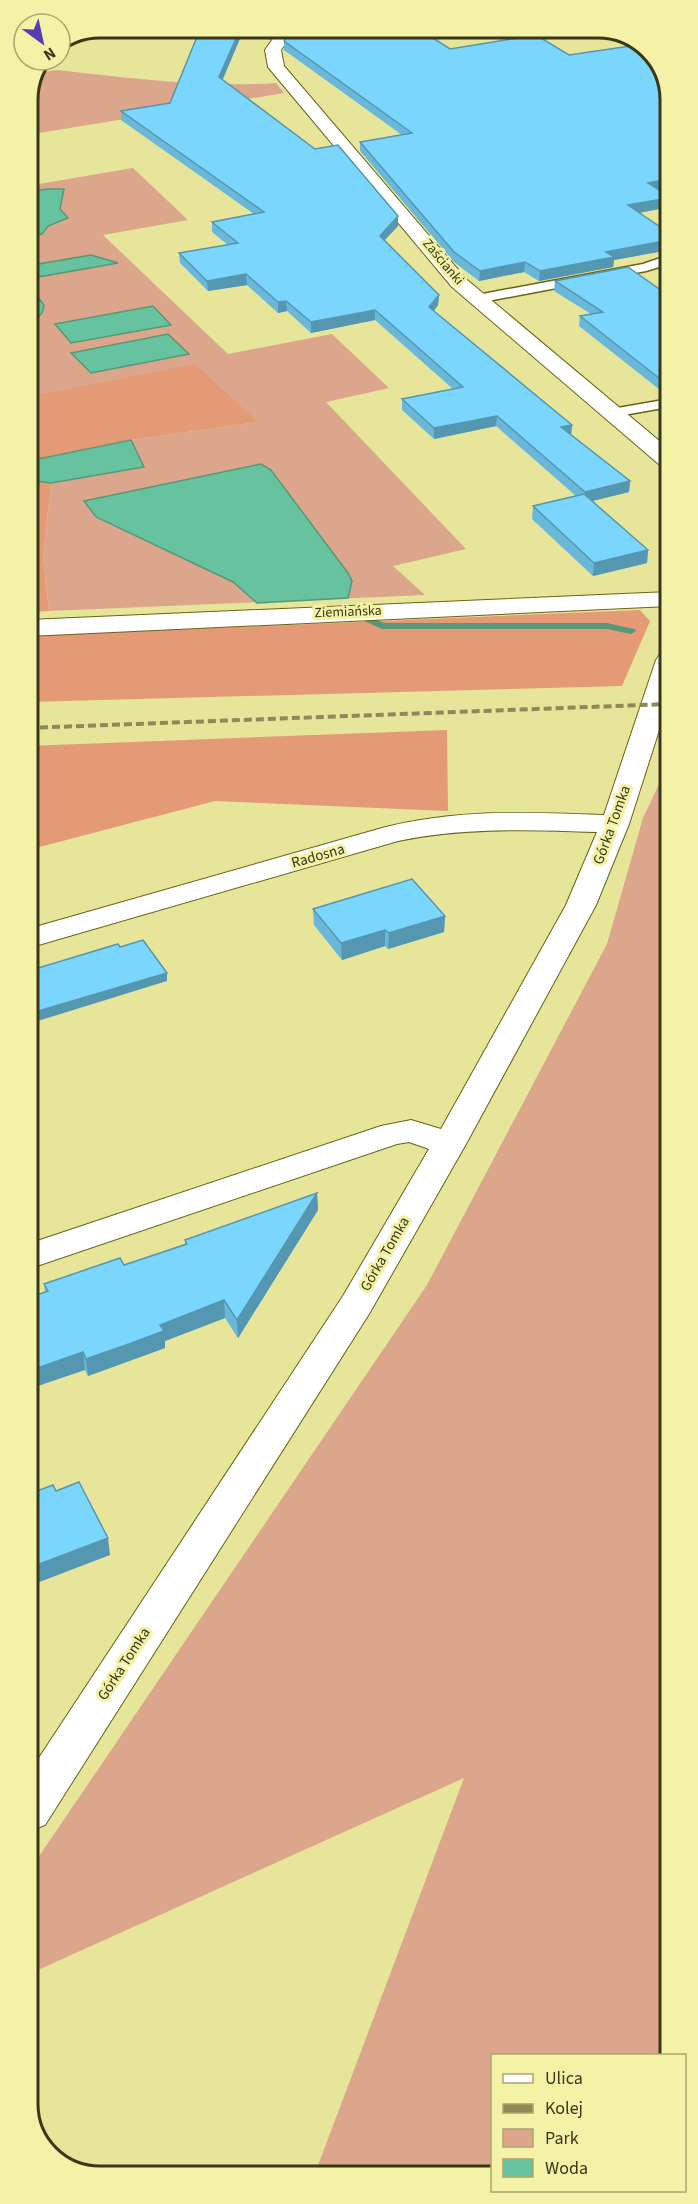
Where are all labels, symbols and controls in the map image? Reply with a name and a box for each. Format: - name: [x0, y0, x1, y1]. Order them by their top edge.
- north arrow: [12, 12, 72, 72]
- text: N: [39, 42, 60, 66]
- street label: Zaścianki: [418, 234, 468, 290]
- street label: Ziemiańska: [314, 601, 382, 623]
- street label: Górka Tomka: [588, 782, 636, 868]
- street label: Radosna: [289, 838, 347, 874]
- street label: Górka Tomka: [355, 1213, 415, 1295]
- street label: Górka Tomka: [93, 1624, 155, 1704]
- legend: [491, 2054, 686, 2192]
- text: Ulica: [545, 2066, 583, 2091]
- text: Kolej: [545, 2096, 583, 2121]
- text: Park: [545, 2126, 579, 2151]
- text: Woda: [545, 2156, 588, 2181]

